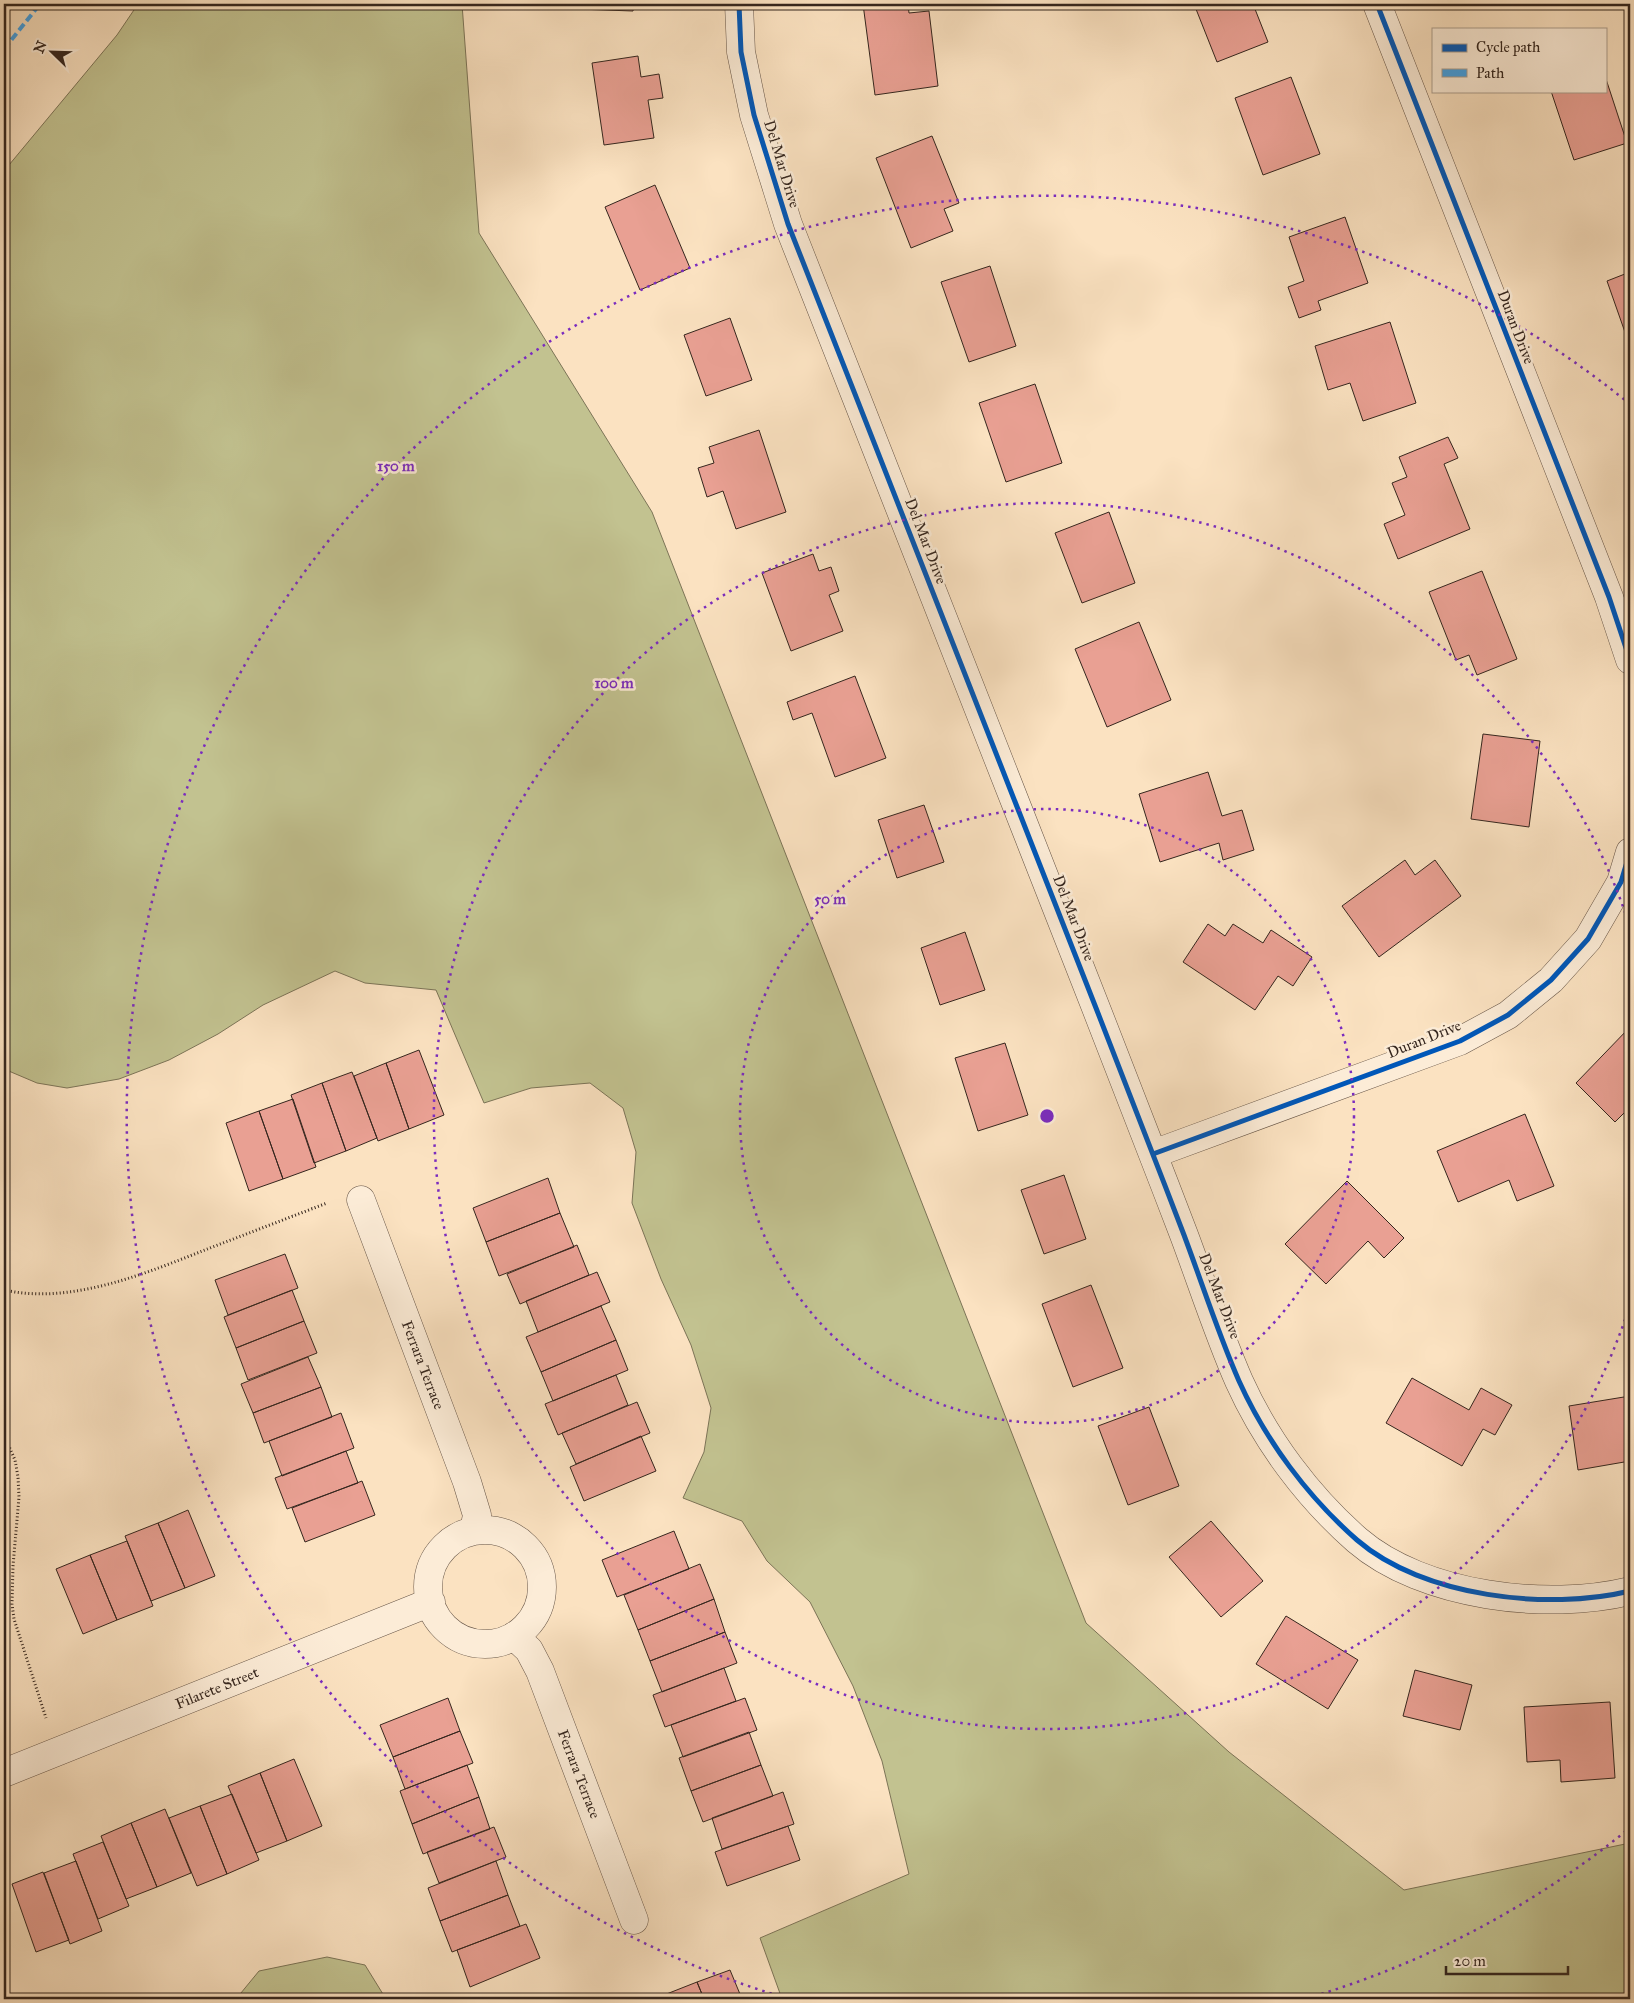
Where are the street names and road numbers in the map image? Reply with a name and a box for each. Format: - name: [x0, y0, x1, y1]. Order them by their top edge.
- street label: Del Mar Drive: [760, 118, 804, 210]
- street label: Duran Drive: [1494, 287, 1538, 367]
- street label: Del Mar Drive: [901, 495, 951, 587]
- street label: Del Mar Drive: [1049, 872, 1099, 964]
- street label: Duran Drive: [1385, 1016, 1463, 1062]
- street label: Del Mar Drive: [1195, 1250, 1245, 1342]
- street label: Ferrara Terrace: [398, 1318, 448, 1412]
- street label: Filarete Street: [173, 1663, 262, 1713]
- street label: Ferrara Terrace: [554, 1727, 604, 1821]

